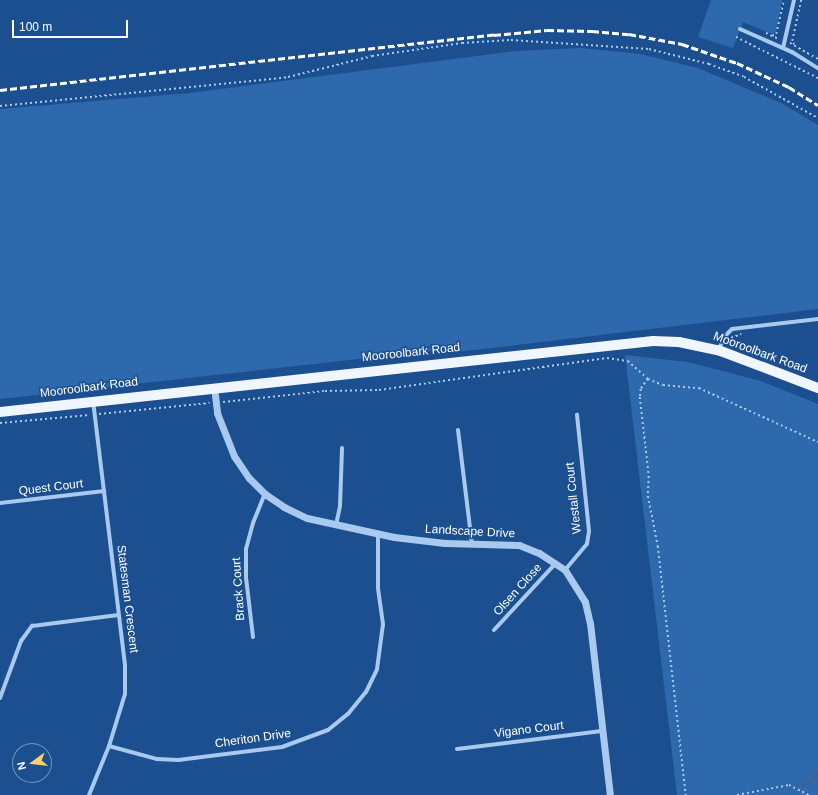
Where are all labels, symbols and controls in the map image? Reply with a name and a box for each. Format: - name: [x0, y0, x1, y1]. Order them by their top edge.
- scale bar: [14, 12, 130, 38]
- text: 100 m: [19, 20, 52, 34]
- street label: Mooroolbark Road: [711, 329, 809, 377]
- street label: Mooroolbark Road: [361, 341, 461, 365]
- street label: Mooroolbark Road: [39, 375, 139, 401]
- street label: Westall Court: [563, 462, 585, 534]
- street label: Quest Court: [18, 477, 84, 499]
- street label: Landscape Drive: [425, 522, 515, 542]
- street label: Statesman Crescent: [113, 544, 141, 654]
- street label: Brack Court: [230, 557, 248, 621]
- street label: Olsen Close: [491, 561, 545, 619]
- street label: Vigano Court: [493, 719, 565, 741]
- street label: Cheriton Drive: [214, 727, 292, 751]
- north arrow: [12, 743, 52, 783]
- text: N: [15, 760, 28, 771]

